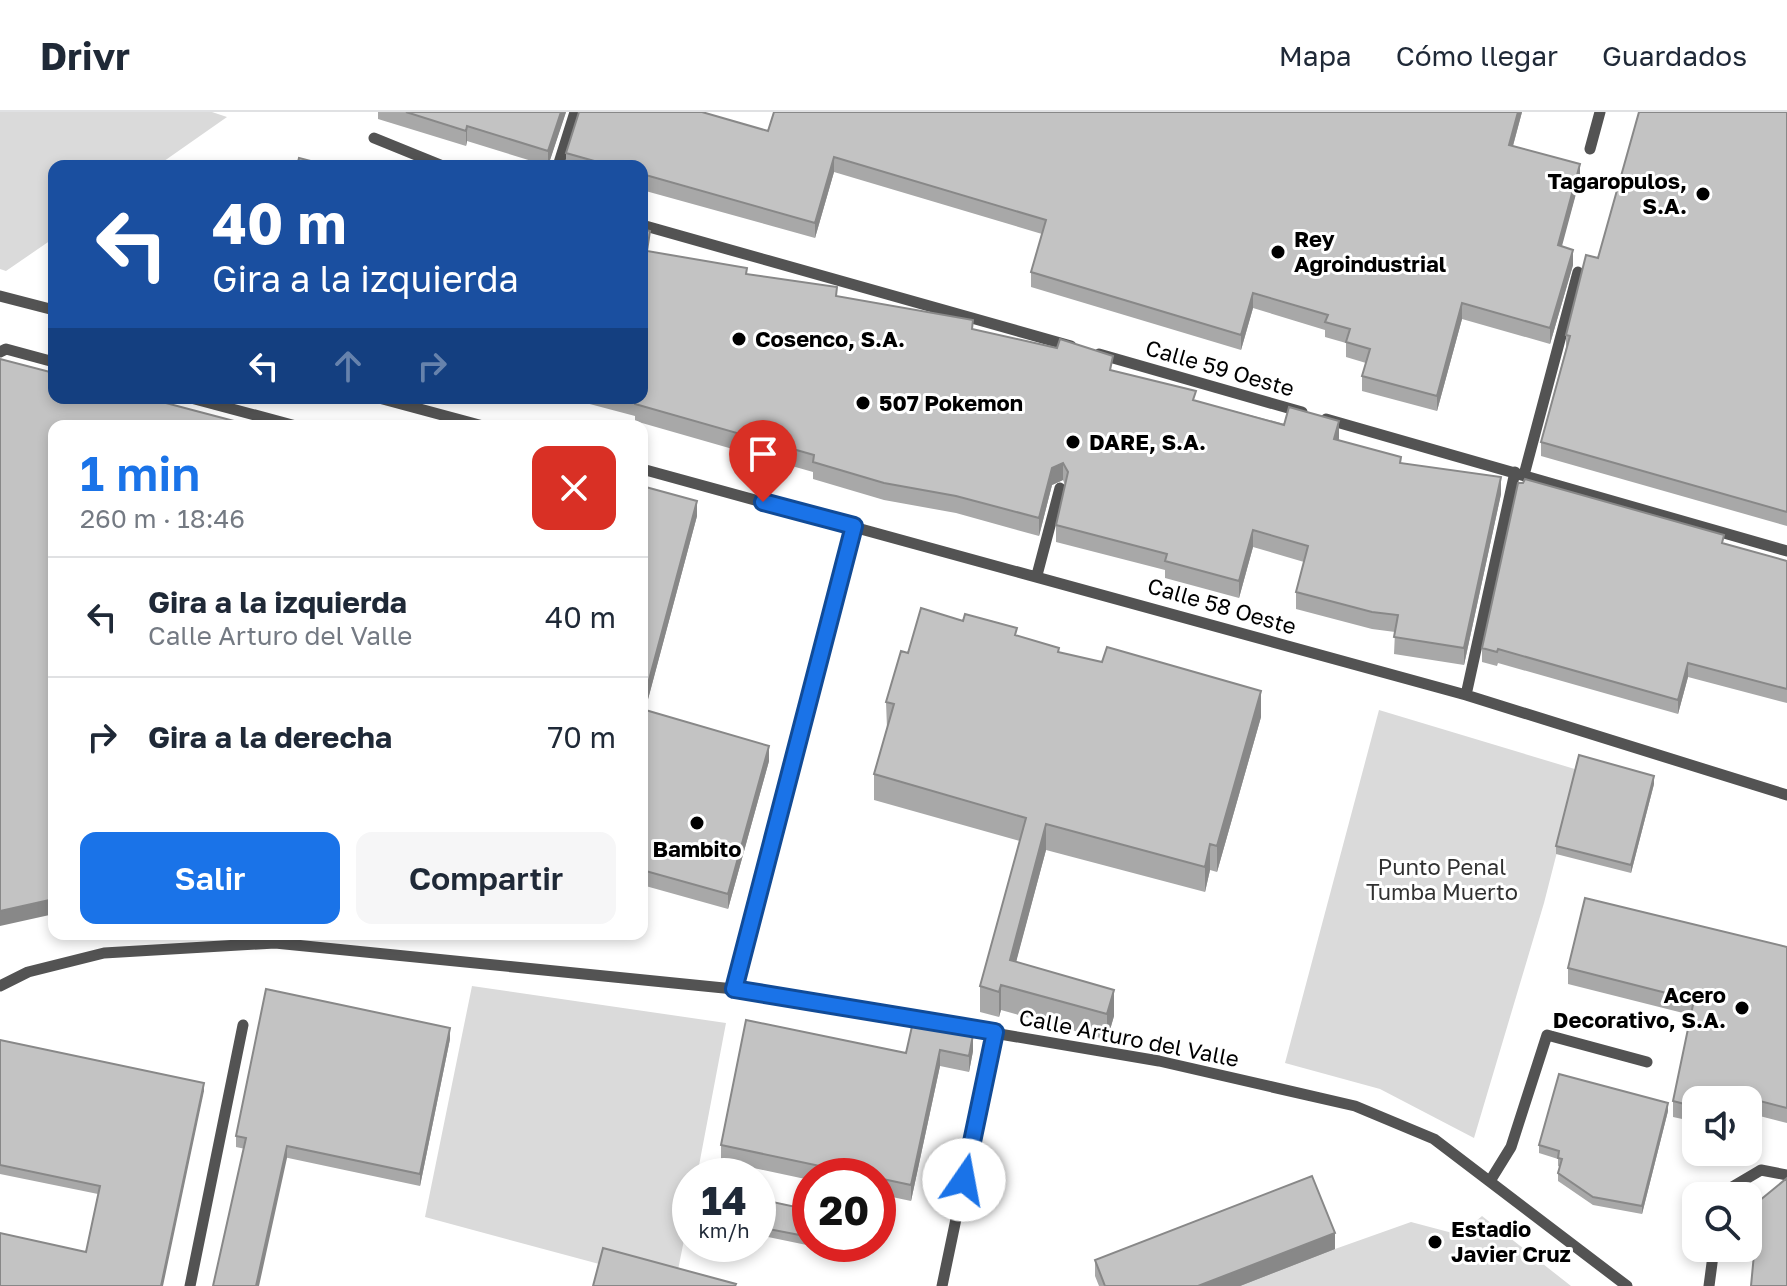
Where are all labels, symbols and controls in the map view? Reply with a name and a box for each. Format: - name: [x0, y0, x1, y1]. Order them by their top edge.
- text: Drivr: [40, 33, 130, 78]
- text: Mapa: [1279, 39, 1352, 72]
- text: Cómo llegar: [1396, 39, 1558, 72]
- text: Guardados: [1602, 39, 1747, 72]
- place label: Tagaropulos, S.A.: [1548, 167, 1687, 219]
- marker: Tagaropulos, S.A.: [1694, 185, 1712, 203]
- text: 40 m: [212, 189, 346, 256]
- icon: left: [80, 192, 184, 296]
- place label: Rey Agroindustrial: [1294, 225, 1446, 277]
- marker: Rey Agroindustrial: [1269, 243, 1287, 261]
- text: Gira a la izquierda: [212, 257, 519, 300]
- place label: Cosenco, S.A.: [755, 325, 905, 352]
- marker: Cosenco, S.A.: [730, 330, 748, 348]
- street label: Calle 59 Oeste: [1143, 333, 1298, 402]
- icon: left: [242, 344, 286, 388]
- icon: ahead: [326, 344, 370, 388]
- icon: right: [410, 344, 454, 388]
- place label: 507 Pokemon: [879, 389, 1023, 416]
- marker: 507 Pokemon: [854, 394, 872, 412]
- pin: [729, 420, 797, 502]
- place label: DARE, S.A.: [1089, 428, 1206, 455]
- icon: arrive: [741, 432, 785, 476]
- marker: DARE, S.A.: [1064, 433, 1082, 451]
- text: 1 min: [80, 444, 200, 502]
- button: close: [532, 446, 616, 530]
- text: 260 m · 18:46: [80, 503, 245, 534]
- street label: Calle 58 Oeste: [1145, 571, 1300, 640]
- text: Gira a la izquierda: [148, 584, 407, 620]
- icon: left: [80, 595, 124, 639]
- text: 40 m: [545, 599, 616, 635]
- text: Calle Arturo del Valle: [148, 620, 412, 651]
- icon: right: [80, 715, 124, 759]
- text: Gira a la derecha: [148, 719, 392, 755]
- text: 70 m: [547, 719, 616, 755]
- marker: Bambito: [688, 814, 706, 832]
- button: Salir: [80, 832, 340, 924]
- button: Compartir: [356, 832, 616, 924]
- place label: Bambito: [652, 835, 742, 862]
- park label: Punto Penal Tumba Muerto: [1366, 853, 1518, 905]
- place label: Acero Decorativo, S.A.: [1553, 981, 1726, 1033]
- marker: Acero Decorativo, S.A.: [1733, 999, 1751, 1017]
- street label: Calle Arturo del Valle: [1017, 1003, 1241, 1072]
- map controls: [1682, 1086, 1762, 1262]
- button: sound: [1682, 1086, 1762, 1166]
- position arrow: [922, 1138, 1006, 1222]
- speed limit sign: 20: [792, 1158, 896, 1262]
- text: 14: [701, 1176, 747, 1224]
- button: search: [1682, 1182, 1762, 1262]
- place label: Estadio Javier Cruz: [1451, 1215, 1571, 1267]
- text: km/h: [699, 1218, 749, 1242]
- marker: Estadio Javier Cruz: [1426, 1233, 1444, 1251]

